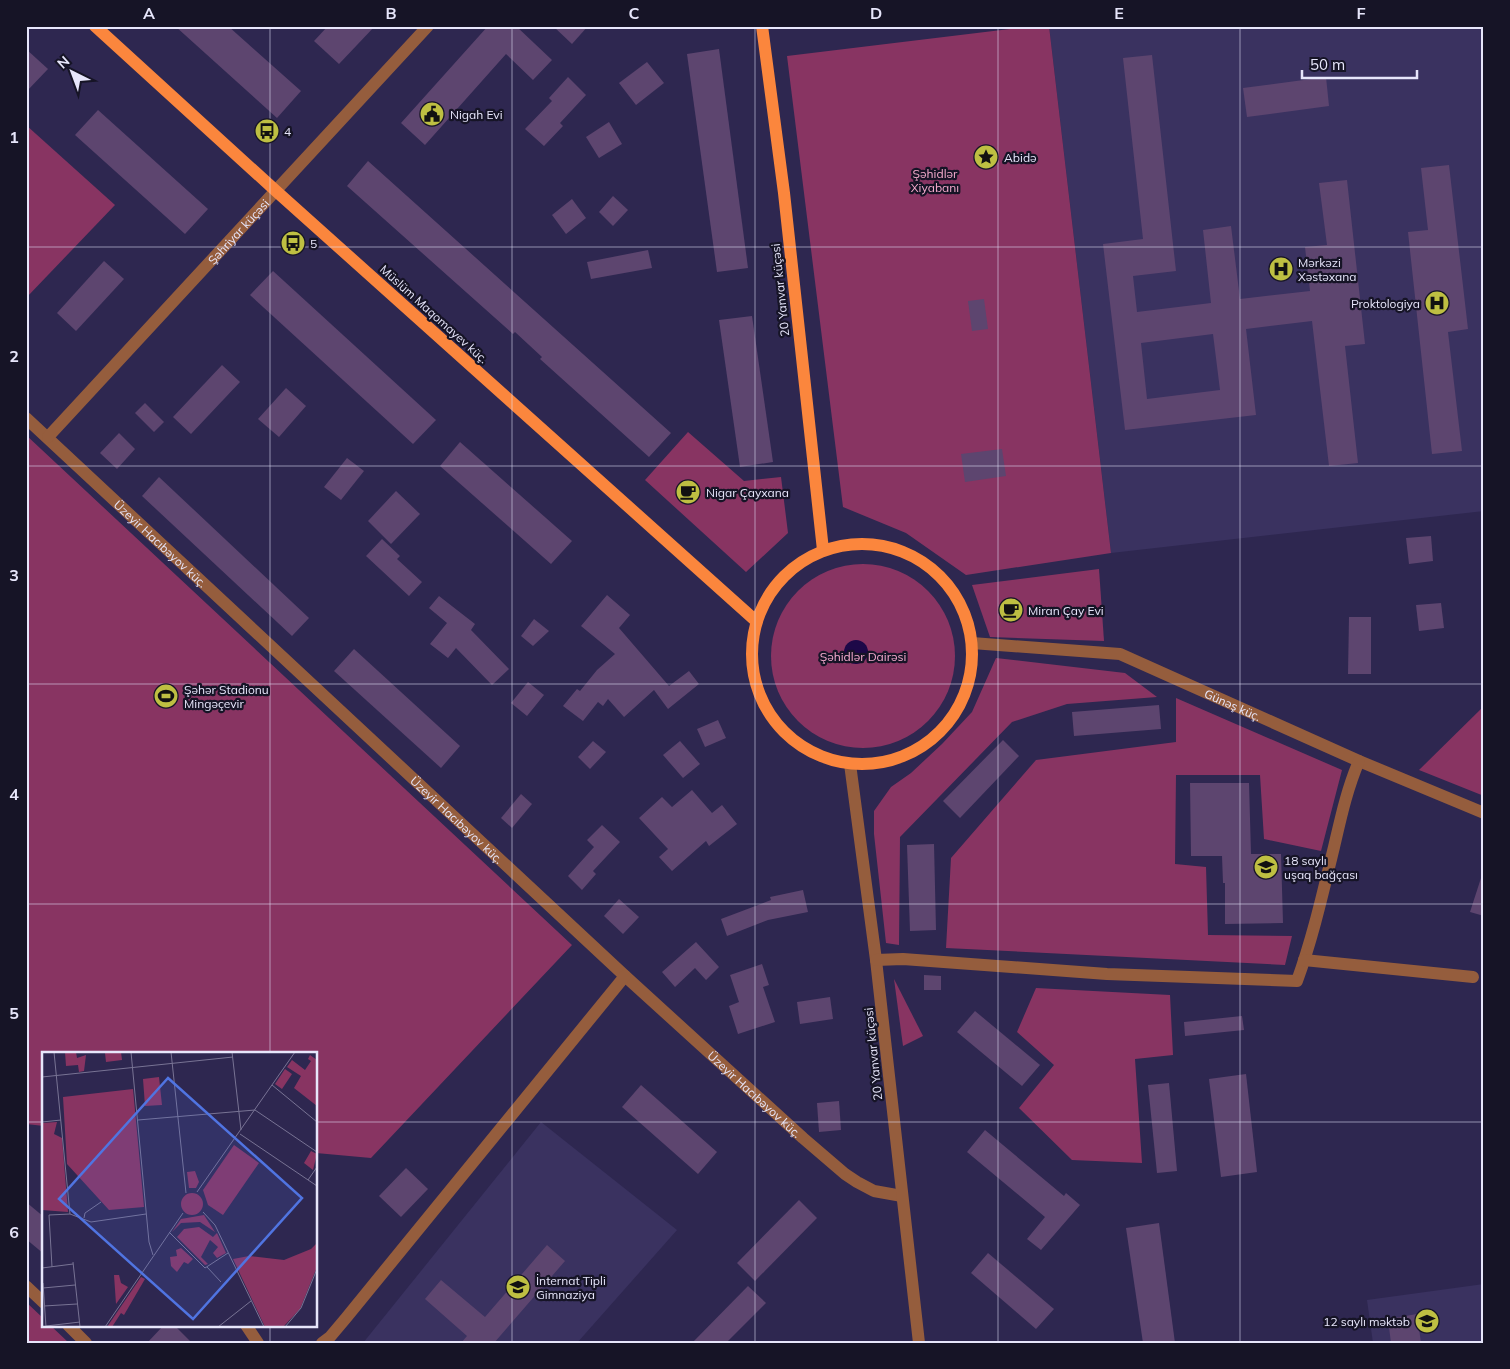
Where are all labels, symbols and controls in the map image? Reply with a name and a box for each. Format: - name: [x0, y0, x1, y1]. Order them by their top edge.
- text: A: [143, 3, 155, 23]
- text: B: [385, 3, 397, 23]
- text: C: [629, 3, 640, 23]
- text: D: [870, 3, 882, 23]
- text: E: [1114, 3, 1124, 23]
- text: F: [1356, 3, 1366, 23]
- north arrow: [48, 48, 98, 98]
- scale bar: [1302, 48, 1418, 80]
- text: N: [53, 52, 73, 73]
- text: 50 m: [1310, 55, 1345, 74]
- public building icon: Nigah Evi: [419, 101, 445, 127]
- place label: Nigah Evi: [450, 107, 503, 122]
- bus stop icon: 4: [254, 118, 280, 144]
- place label: 4: [284, 124, 291, 139]
- text: 1: [9, 127, 19, 147]
- place icon: Abidə: [973, 144, 999, 170]
- place label: Abidə: [1004, 150, 1037, 165]
- park label: Şəhidlər Xiyabanı: [911, 166, 959, 195]
- street label: Şəhriyar küçəsi: [204, 196, 272, 267]
- bus stop icon: 5: [280, 230, 306, 256]
- place label: 5: [310, 236, 317, 251]
- street label: 20 Yanvar küçəsi: [768, 243, 792, 337]
- place label: Mərkəzi Xəstəxana: [1298, 255, 1357, 284]
- hospital icon: Mərkəzi Xəstəxana: [1268, 256, 1294, 282]
- street label: Müslüm Maqomayev küç.: [377, 262, 491, 366]
- hospital icon: Proktologiya: [1424, 290, 1450, 316]
- place label: Proktologiya: [1351, 296, 1420, 311]
- text: 2: [9, 346, 19, 366]
- cafe icon: Nigar Çayxana: [675, 479, 701, 505]
- place label: Nigar Çayxana: [706, 485, 789, 500]
- street label: Üzeyir Hacıbəyov küç.: [111, 497, 210, 590]
- text: 3: [9, 565, 19, 585]
- cafe icon: Miran Çay Evi: [998, 597, 1024, 623]
- place label: Miran Çay Evi: [1028, 603, 1104, 618]
- park label: Şəhidlər Dairəsi: [820, 649, 906, 664]
- place label: Şəhər Stadionu Mingəçevir: [184, 682, 269, 711]
- sports icon: Şəhər Stadionu Mingəçevir: [153, 683, 179, 709]
- street label: Günəş küç.: [1202, 685, 1263, 724]
- street label: Üzeyir Hacıbəyov küç.: [407, 773, 507, 866]
- text: 4: [9, 784, 19, 804]
- place label: 18 saylı uşaq bağçası: [1284, 853, 1358, 882]
- school or university icon: 18 saylı uşaq bağçası: [1253, 854, 1279, 880]
- text: 5: [9, 1003, 19, 1023]
- street label: 20 Yanvar küçəsi: [861, 1007, 885, 1101]
- street label: Üzeyir Hacıbəyov küç.: [705, 1048, 805, 1140]
- inset map: [42, 1052, 318, 1326]
- text: 6: [9, 1222, 19, 1242]
- place label: İnternat Tipli Gimnaziya: [536, 1273, 606, 1302]
- school or university icon: İnternat Tipli Gimnaziya: [505, 1274, 531, 1300]
- school or university icon: 12 saylı məktəb: [1414, 1308, 1440, 1334]
- place label: 12 saylı məktəb: [1323, 1314, 1410, 1329]

